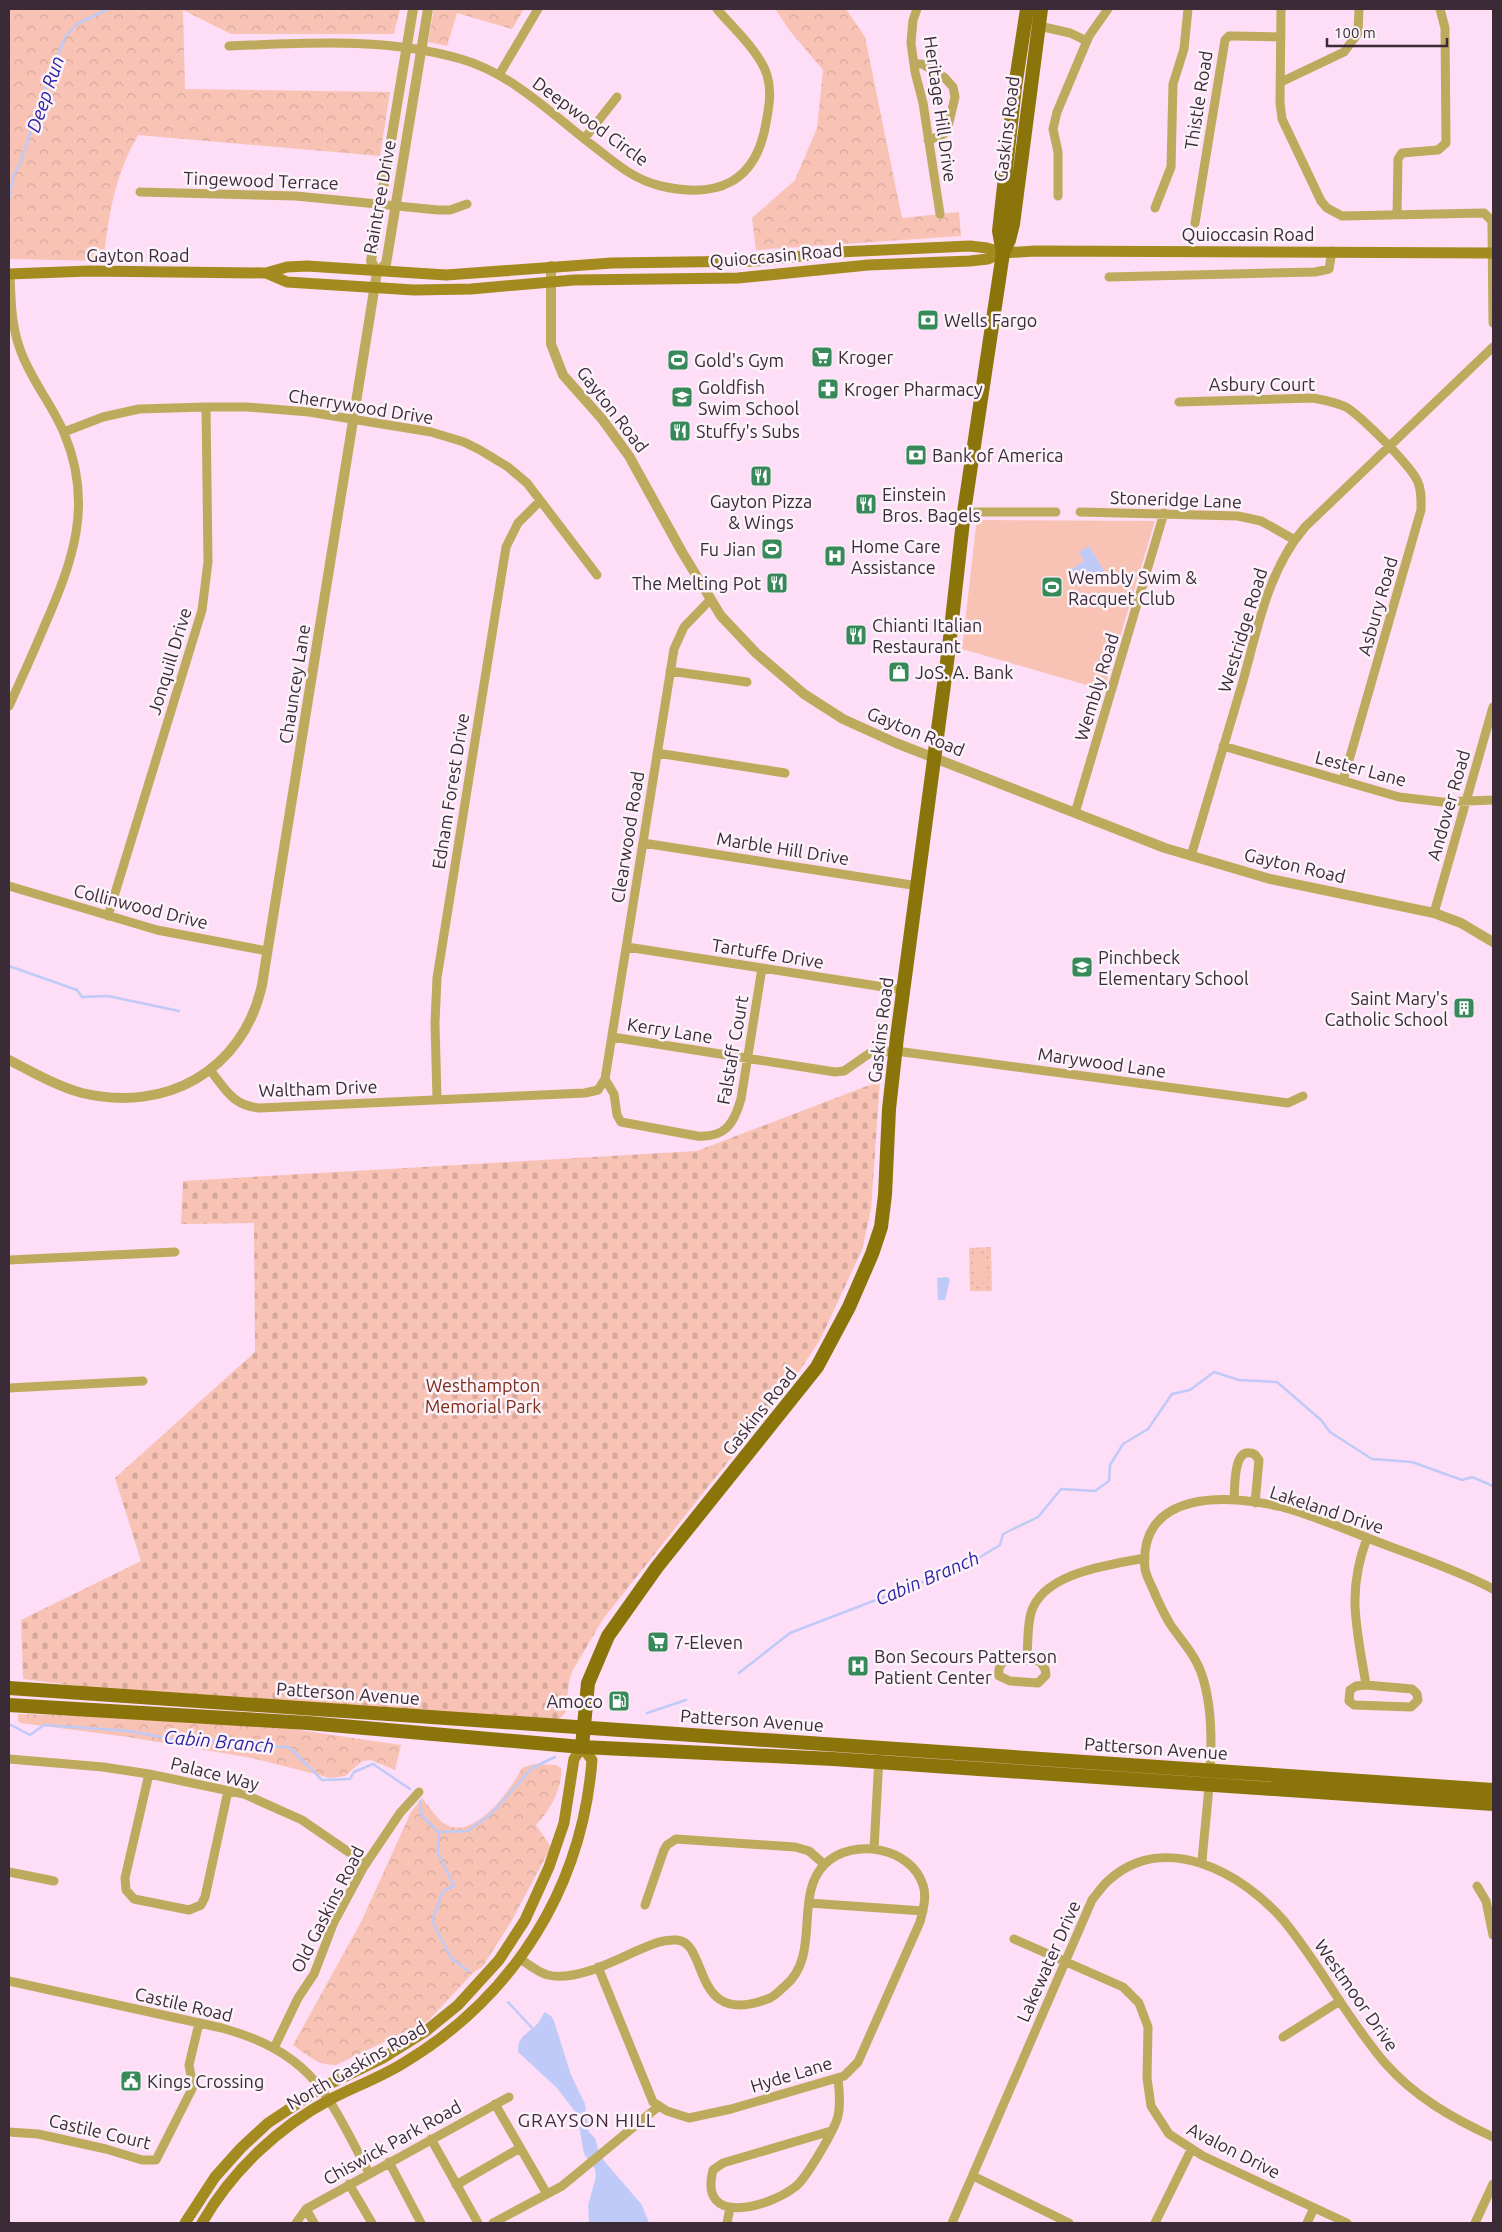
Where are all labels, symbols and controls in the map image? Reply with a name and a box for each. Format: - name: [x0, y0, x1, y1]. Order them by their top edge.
- scale bar: [1327, 15, 1447, 47]
- text: 100 m: [1334, 24, 1376, 41]
- street label: Heritage Hill Drive: [921, 35, 961, 183]
- street label: Thistle Road: [1180, 49, 1216, 151]
- water label: Deep Run: [22, 53, 68, 135]
- street label: Deepwood Circle: [529, 72, 653, 170]
- street label: Gaskins Road: [990, 75, 1022, 183]
- street label: Raintree Drive: [359, 138, 399, 256]
- street label: Tingewood Terrace: [183, 167, 339, 193]
- street label: Quioccasin Road: [1181, 224, 1315, 245]
- street label: Quioccasin Road: [709, 239, 843, 272]
- street label: Gayton Road: [86, 245, 190, 265]
- bank icon: Wells Fargo: [916, 308, 940, 332]
- place label: Wells Fargo: [944, 310, 1037, 330]
- supermarket icon: Kroger: [810, 345, 834, 369]
- place label: Kroger: [838, 347, 894, 367]
- sports icon: Gold's Gym: [666, 348, 690, 372]
- place label: Gold's Gym: [694, 350, 784, 370]
- street label: Gayton Road: [573, 362, 653, 456]
- street label: Asbury Court: [1209, 374, 1315, 394]
- place label: Goldfish Swim School: [698, 377, 800, 418]
- pharmacy icon: Kroger Pharmacy: [816, 377, 840, 401]
- place label: Kroger Pharmacy: [844, 379, 983, 399]
- street label: Cherrywood Drive: [287, 385, 435, 427]
- school or university icon: Goldfish Swim School: [670, 385, 694, 409]
- restaurant icon: Stuffy's Subs: [668, 419, 692, 443]
- place label: Stuffy's Subs: [696, 421, 800, 441]
- bank icon: Bank of America: [904, 443, 928, 467]
- place label: Bank of America: [932, 445, 1064, 465]
- restaurant icon: Gayton Pizza & Wings: [749, 464, 773, 488]
- place label: Einstein Bros. Bagels: [882, 484, 981, 525]
- street label: Stoneridge Lane: [1110, 487, 1242, 511]
- place label: Gayton Pizza & Wings: [710, 491, 812, 532]
- restaurant icon: Einstein Bros. Bagels: [854, 492, 878, 516]
- place label: Home Care Assistance: [851, 536, 941, 577]
- sports icon: Fu Jian: [760, 537, 784, 561]
- place label: Fu Jian: [700, 539, 756, 559]
- hospital icon: Home Care Assistance: [823, 544, 847, 568]
- street label: Asbury Road: [1353, 554, 1401, 658]
- street label: Westridge Road: [1214, 565, 1270, 695]
- place label: Wembly Swim & Racquet Club: [1068, 567, 1197, 608]
- restaurant icon: The Melting Pot: [765, 571, 789, 595]
- place label: The Melting Pot: [632, 573, 761, 593]
- sports icon: Wembly Swim & Racquet Club: [1040, 575, 1064, 599]
- street label: Jonquill Drive: [143, 605, 195, 717]
- place label: Chianti Italian Restaurant: [872, 615, 982, 656]
- street label: Chauncey Lane: [275, 623, 313, 745]
- restaurant icon: Chianti Italian Restaurant: [844, 623, 868, 647]
- street label: Wembly Road: [1070, 631, 1122, 743]
- shop icon: JoS. A. Bank: [887, 660, 911, 684]
- place label: JoS. A. Bank: [915, 662, 1013, 682]
- street label: Gayton Road: [864, 702, 968, 760]
- street label: Ednam Forest Drive: [428, 711, 472, 871]
- street label: Lester Lane: [1313, 746, 1409, 790]
- street label: Andover Road: [1423, 747, 1473, 863]
- street label: Clearwood Road: [607, 770, 647, 904]
- street label: Marble Hill Drive: [715, 828, 851, 868]
- street label: Gayton Road: [1242, 844, 1348, 886]
- street label: Collinwood Drive: [72, 880, 210, 932]
- street label: Tartuffe Drive: [711, 934, 825, 972]
- place label: Pinchbeck Elementary School: [1098, 947, 1249, 988]
- school or university icon: Pinchbeck Elementary School: [1070, 955, 1094, 979]
- street label: Gaskins Road: [864, 976, 896, 1084]
- place label: Saint Mary's Catholic School: [1324, 988, 1448, 1029]
- street label: Falstaff Court: [713, 994, 751, 1106]
- building icon: Saint Mary's Catholic School: [1452, 996, 1476, 1020]
- street label: Kerry Lane: [626, 1013, 714, 1047]
- street label: Marywood Lane: [1037, 1043, 1167, 1081]
- street label: Waltham Drive: [258, 1076, 378, 1100]
- street label: Gaskins Road: [718, 1363, 800, 1459]
- park label: Westhampton Memorial Park: [425, 1375, 541, 1416]
- street label: Lakeland Drive: [1267, 1481, 1387, 1537]
- water label: Cabin Branch: [872, 1546, 982, 1610]
- supermarket icon: 7-Eleven: [646, 1630, 670, 1654]
- place label: 7-Eleven: [674, 1632, 743, 1652]
- place label: Bon Secours Patterson Patient Center: [874, 1646, 1057, 1687]
- hospital icon: Bon Secours Patterson Patient Center: [846, 1654, 870, 1678]
- street label: Patterson Avenue: [275, 1678, 421, 1708]
- fuel station icon: Amoco: [607, 1689, 631, 1713]
- place label: Amoco: [546, 1691, 603, 1711]
- street label: Patterson Avenue: [679, 1705, 825, 1735]
- water label: Cabin Branch: [163, 1725, 275, 1757]
- street label: Patterson Avenue: [1083, 1733, 1229, 1763]
- street label: Palace Way: [169, 1752, 262, 1794]
- street label: Old Gaskins Road: [286, 1842, 368, 1976]
- street label: Lakewater Drive: [1012, 1897, 1084, 2025]
- street label: Westmoor Drive: [1311, 1935, 1403, 2055]
- street label: Castile Road: [133, 1983, 235, 2025]
- street label: North Gaskins Road: [283, 2017, 429, 2113]
- street label: Hyde Lane: [748, 2052, 834, 2096]
- public building icon: Kings Crossing: [119, 2069, 143, 2093]
- place label: Kings Crossing: [147, 2071, 264, 2091]
- street label: Chiswick Park Road: [319, 2096, 465, 2188]
- district label: GRAYSON HILL: [517, 2109, 657, 2131]
- street label: Castile Court: [47, 2110, 153, 2152]
- street label: Avalon Drive: [1184, 2118, 1284, 2182]

